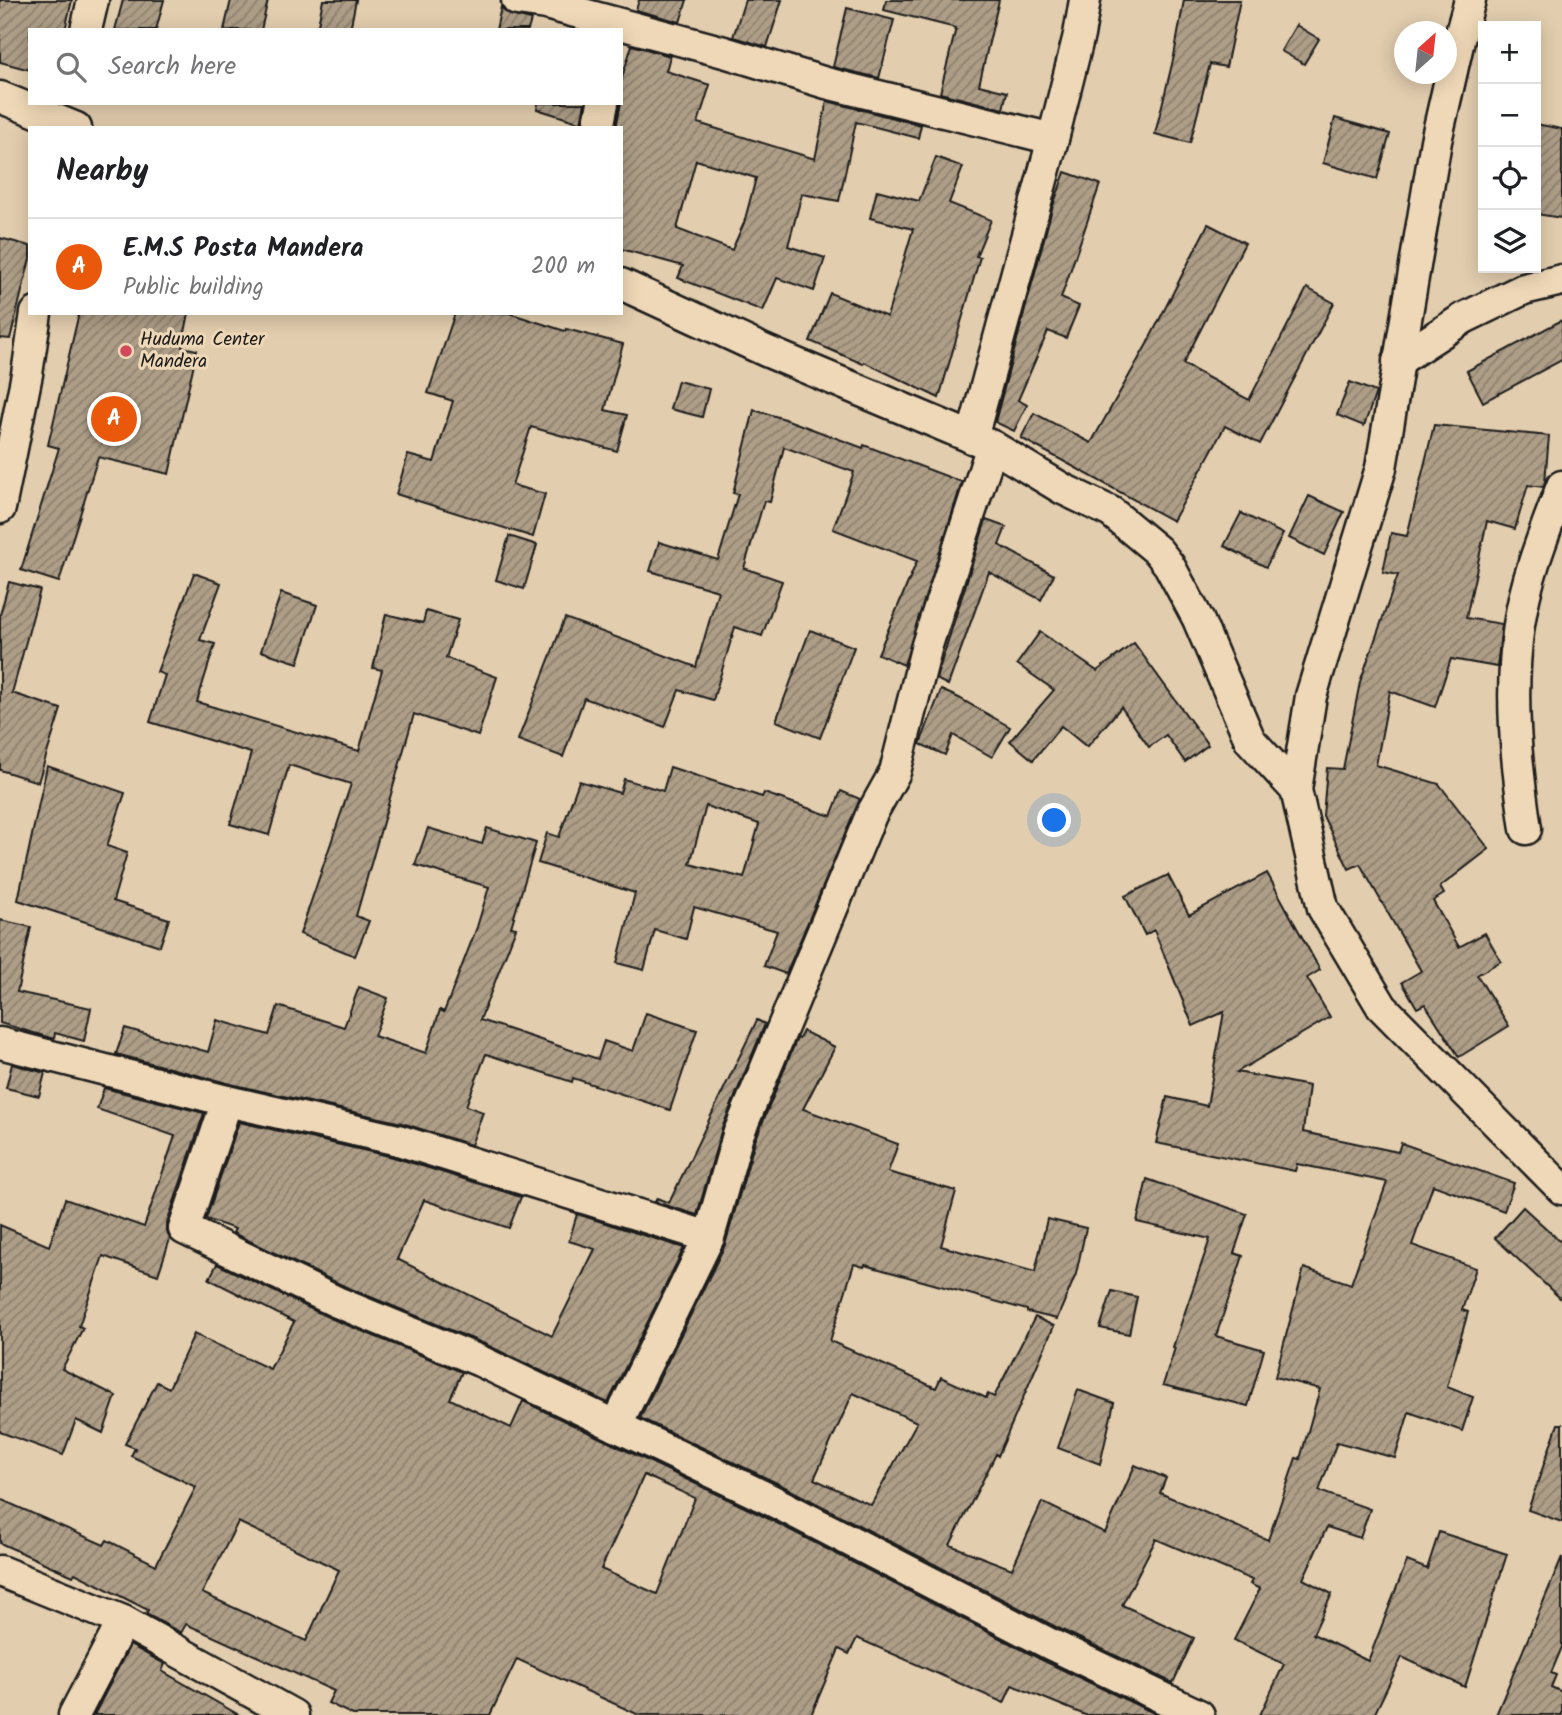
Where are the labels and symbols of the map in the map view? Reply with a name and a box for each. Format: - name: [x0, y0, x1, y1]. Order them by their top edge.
- north arrow: [1394, 21, 1457, 84]
- place label: Huduma Center Mandera: [140, 325, 266, 377]
- marker: Huduma Center Mandera: [118, 343, 134, 359]
- pin: A: [91, 393, 137, 445]
- your location: [1037, 803, 1071, 837]

